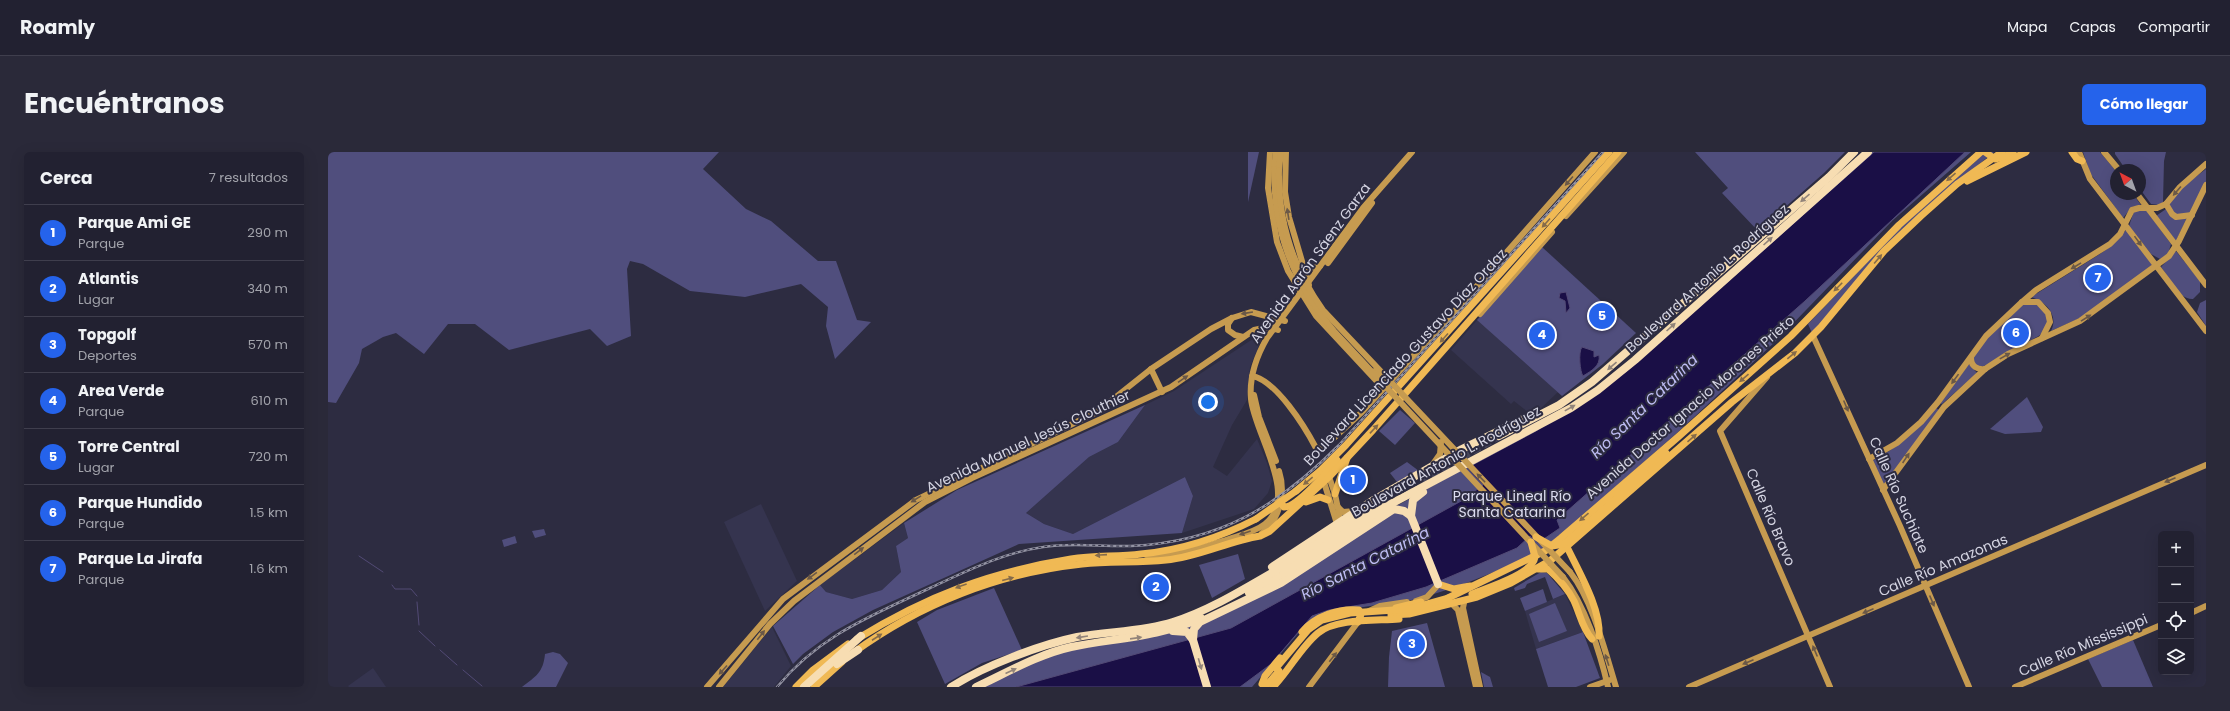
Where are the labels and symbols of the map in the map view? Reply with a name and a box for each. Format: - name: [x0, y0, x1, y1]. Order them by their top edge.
- north arrow: [2110, 164, 2146, 200]
- one-way arrow: [1946, 173, 1956, 182]
- one-way arrow: [1565, 176, 1574, 186]
- street label: Avenida Aarón Sáenz Garza: [1245, 179, 1375, 347]
- one-way arrow: [2173, 185, 2182, 196]
- one-way arrow: [1800, 193, 1810, 203]
- street label: Boulevard Antonio L. Rodríguez: [1621, 199, 1793, 357]
- one-way arrow: [1285, 207, 1291, 220]
- one-way arrow: [1541, 218, 1551, 228]
- one-way arrow: [1763, 236, 1773, 246]
- one-way arrow: [2134, 236, 2142, 247]
- street label: Boulevard Licenciado Gustavo Díaz Ordaz: [1299, 244, 1511, 470]
- one-way arrow: [1874, 253, 1883, 264]
- one-way arrow: [2070, 263, 2082, 270]
- pin: 7: [2085, 263, 2111, 293]
- one-way arrow: [1833, 282, 1843, 292]
- pin: 5: [1589, 301, 1615, 331]
- one-way arrow: [1241, 310, 1254, 316]
- street label: Avenida Doctor Ignacio Morones Prieto: [1581, 311, 1799, 503]
- one-way arrow: [2080, 314, 2091, 321]
- pin: 6: [2003, 318, 2029, 348]
- pin: 4: [1529, 320, 1555, 350]
- one-way arrow: [1666, 323, 1676, 332]
- one-way arrow: [1439, 332, 1448, 343]
- water label: Río Santa Catarina: [1586, 349, 1702, 463]
- one-way arrow: [1786, 351, 1797, 360]
- one-way arrow: [1999, 352, 2011, 359]
- one-way arrow: [1607, 361, 1617, 371]
- one-way arrow: [1739, 373, 1750, 382]
- one-way arrow: [1951, 374, 1959, 384]
- one-way arrow: [1178, 375, 1188, 383]
- street label: Avenida Manuel Jesús Clouthier: [923, 385, 1133, 497]
- your location: [1198, 392, 1218, 412]
- street label: Boulevard Antonio L. Rodríguez: [1348, 400, 1544, 522]
- one-way arrow: [1843, 400, 1850, 412]
- one-way arrow: [1564, 405, 1576, 412]
- one-way arrow: [1369, 424, 1379, 434]
- one-way arrow: [1686, 434, 1697, 443]
- street label: Calle Río Suchiate: [1864, 434, 1934, 557]
- one-way arrow: [1902, 453, 1910, 464]
- pin: 1: [1340, 465, 1366, 495]
- street label: Calle Río Bravo: [1741, 465, 1801, 569]
- one-way arrow: [1476, 473, 1486, 483]
- one-way arrow: [1302, 477, 1313, 486]
- one-way arrow: [2165, 477, 2176, 483]
- park label: Parque Lineal Río Santa Catarina: [1453, 486, 1571, 522]
- one-way arrow: [910, 496, 922, 503]
- one-way arrow: [1579, 513, 1590, 522]
- water label: Río Santa Catarina: [1297, 521, 1433, 605]
- street label: Calle Río Amazonas: [1875, 529, 2011, 601]
- one-way arrow: [1239, 531, 1251, 537]
- one-way arrow: [854, 547, 865, 555]
- one-way arrow: [1095, 552, 1107, 559]
- one-way arrow: [806, 572, 817, 580]
- pin: 2: [1143, 572, 1169, 602]
- one-way arrow: [1002, 575, 1014, 581]
- one-way arrow: [954, 584, 966, 590]
- one-way arrow: [1929, 595, 1935, 606]
- one-way arrow: [1862, 608, 1874, 614]
- street label: Calle Río Mississippi: [2015, 609, 2151, 681]
- one-way arrow: [756, 629, 765, 640]
- pin: 3: [1399, 629, 1425, 659]
- one-way arrow: [872, 633, 882, 641]
- one-way arrow: [1076, 634, 1088, 640]
- one-way arrow: [1130, 634, 1142, 641]
- one-way arrow: [1812, 646, 1818, 657]
- one-way arrow: [1329, 651, 1338, 662]
- one-way arrow: [1604, 654, 1610, 666]
- one-way arrow: [1197, 658, 1203, 670]
- one-way arrow: [1743, 659, 1754, 665]
- one-way arrow: [719, 666, 728, 675]
- one-way arrow: [1006, 668, 1017, 674]

